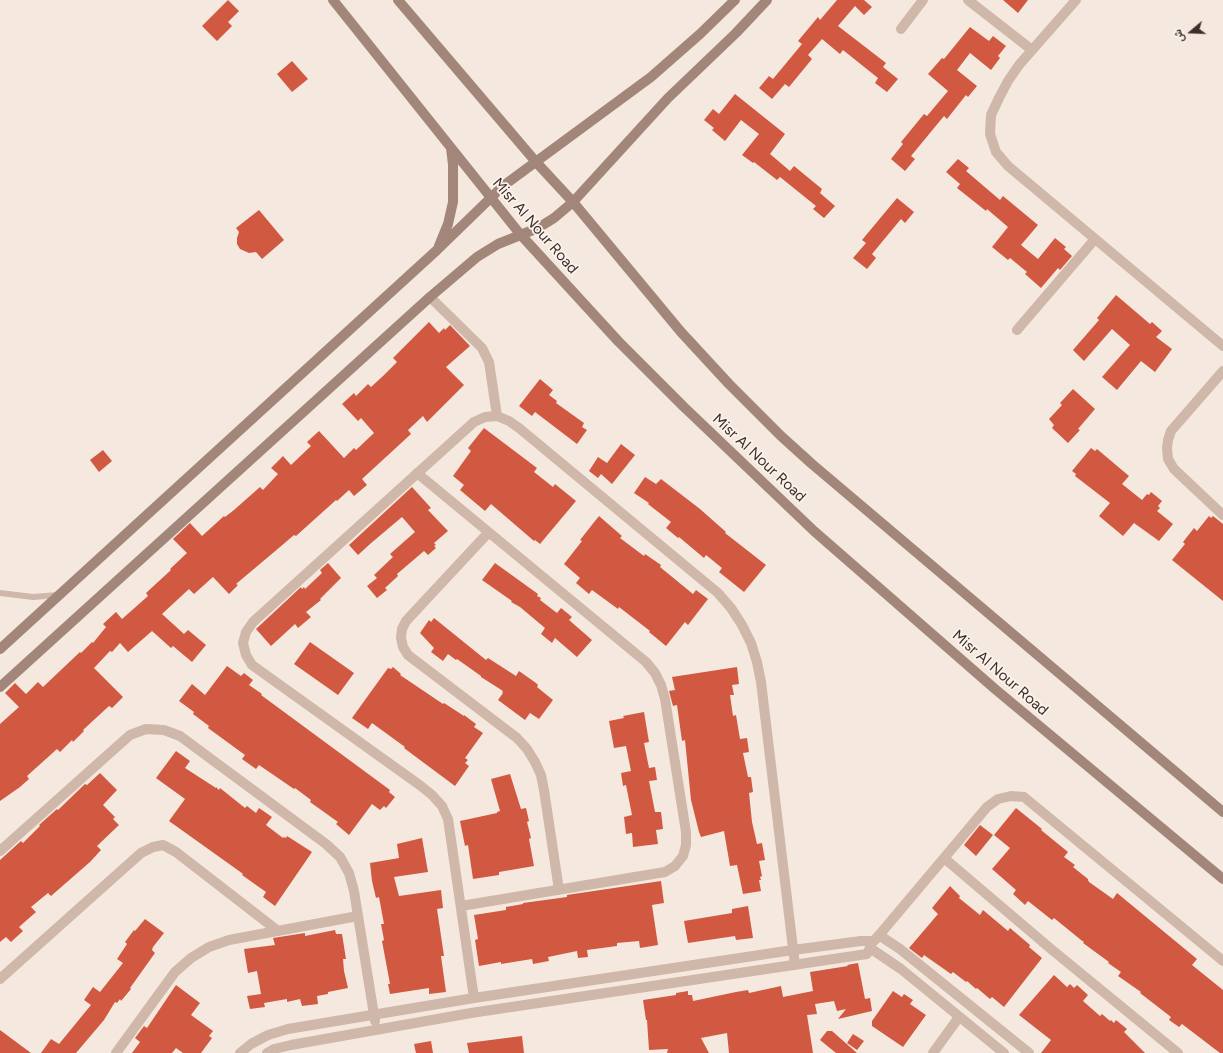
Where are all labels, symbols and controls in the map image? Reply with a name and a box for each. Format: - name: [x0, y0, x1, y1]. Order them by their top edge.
- north arrow: [1171, 12, 1211, 52]
- text: ش: [1171, 28, 1187, 44]
- street label: Misr Al Nour Road: [488, 174, 582, 278]
- street label: Misr Al Nour Road: [709, 410, 809, 506]
- street label: Misr Al Nour Road: [948, 626, 1052, 720]

